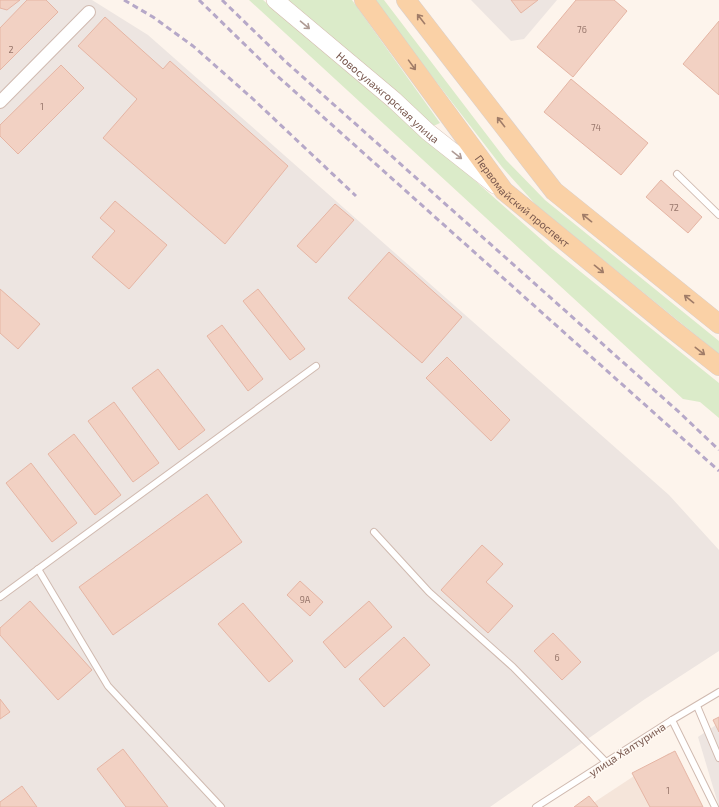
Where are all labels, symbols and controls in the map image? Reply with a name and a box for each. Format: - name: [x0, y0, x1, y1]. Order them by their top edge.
- one-way arrow: [417, 13, 425, 24]
- one-way arrow: [299, 21, 310, 30]
- house number: 76: [577, 24, 587, 35]
- house number: 2: [8, 44, 14, 55]
- street label: Новосулажгорская улица: [334, 48, 442, 145]
- one-way arrow: [407, 60, 416, 71]
- house number: 1: [40, 101, 44, 112]
- one-way arrow: [496, 116, 505, 127]
- house number: 74: [591, 122, 602, 133]
- one-way arrow: [451, 151, 462, 159]
- street label: Первомайский проспект: [473, 152, 574, 250]
- house number: 72: [669, 202, 679, 213]
- one-way arrow: [582, 213, 593, 222]
- one-way arrow: [594, 265, 605, 274]
- one-way arrow: [683, 295, 694, 303]
- one-way arrow: [695, 347, 706, 356]
- house number: 9А: [300, 594, 311, 605]
- house number: 6: [554, 652, 560, 663]
- street label: улица Халтурина: [586, 719, 668, 779]
- house number: 1: [666, 785, 670, 796]

